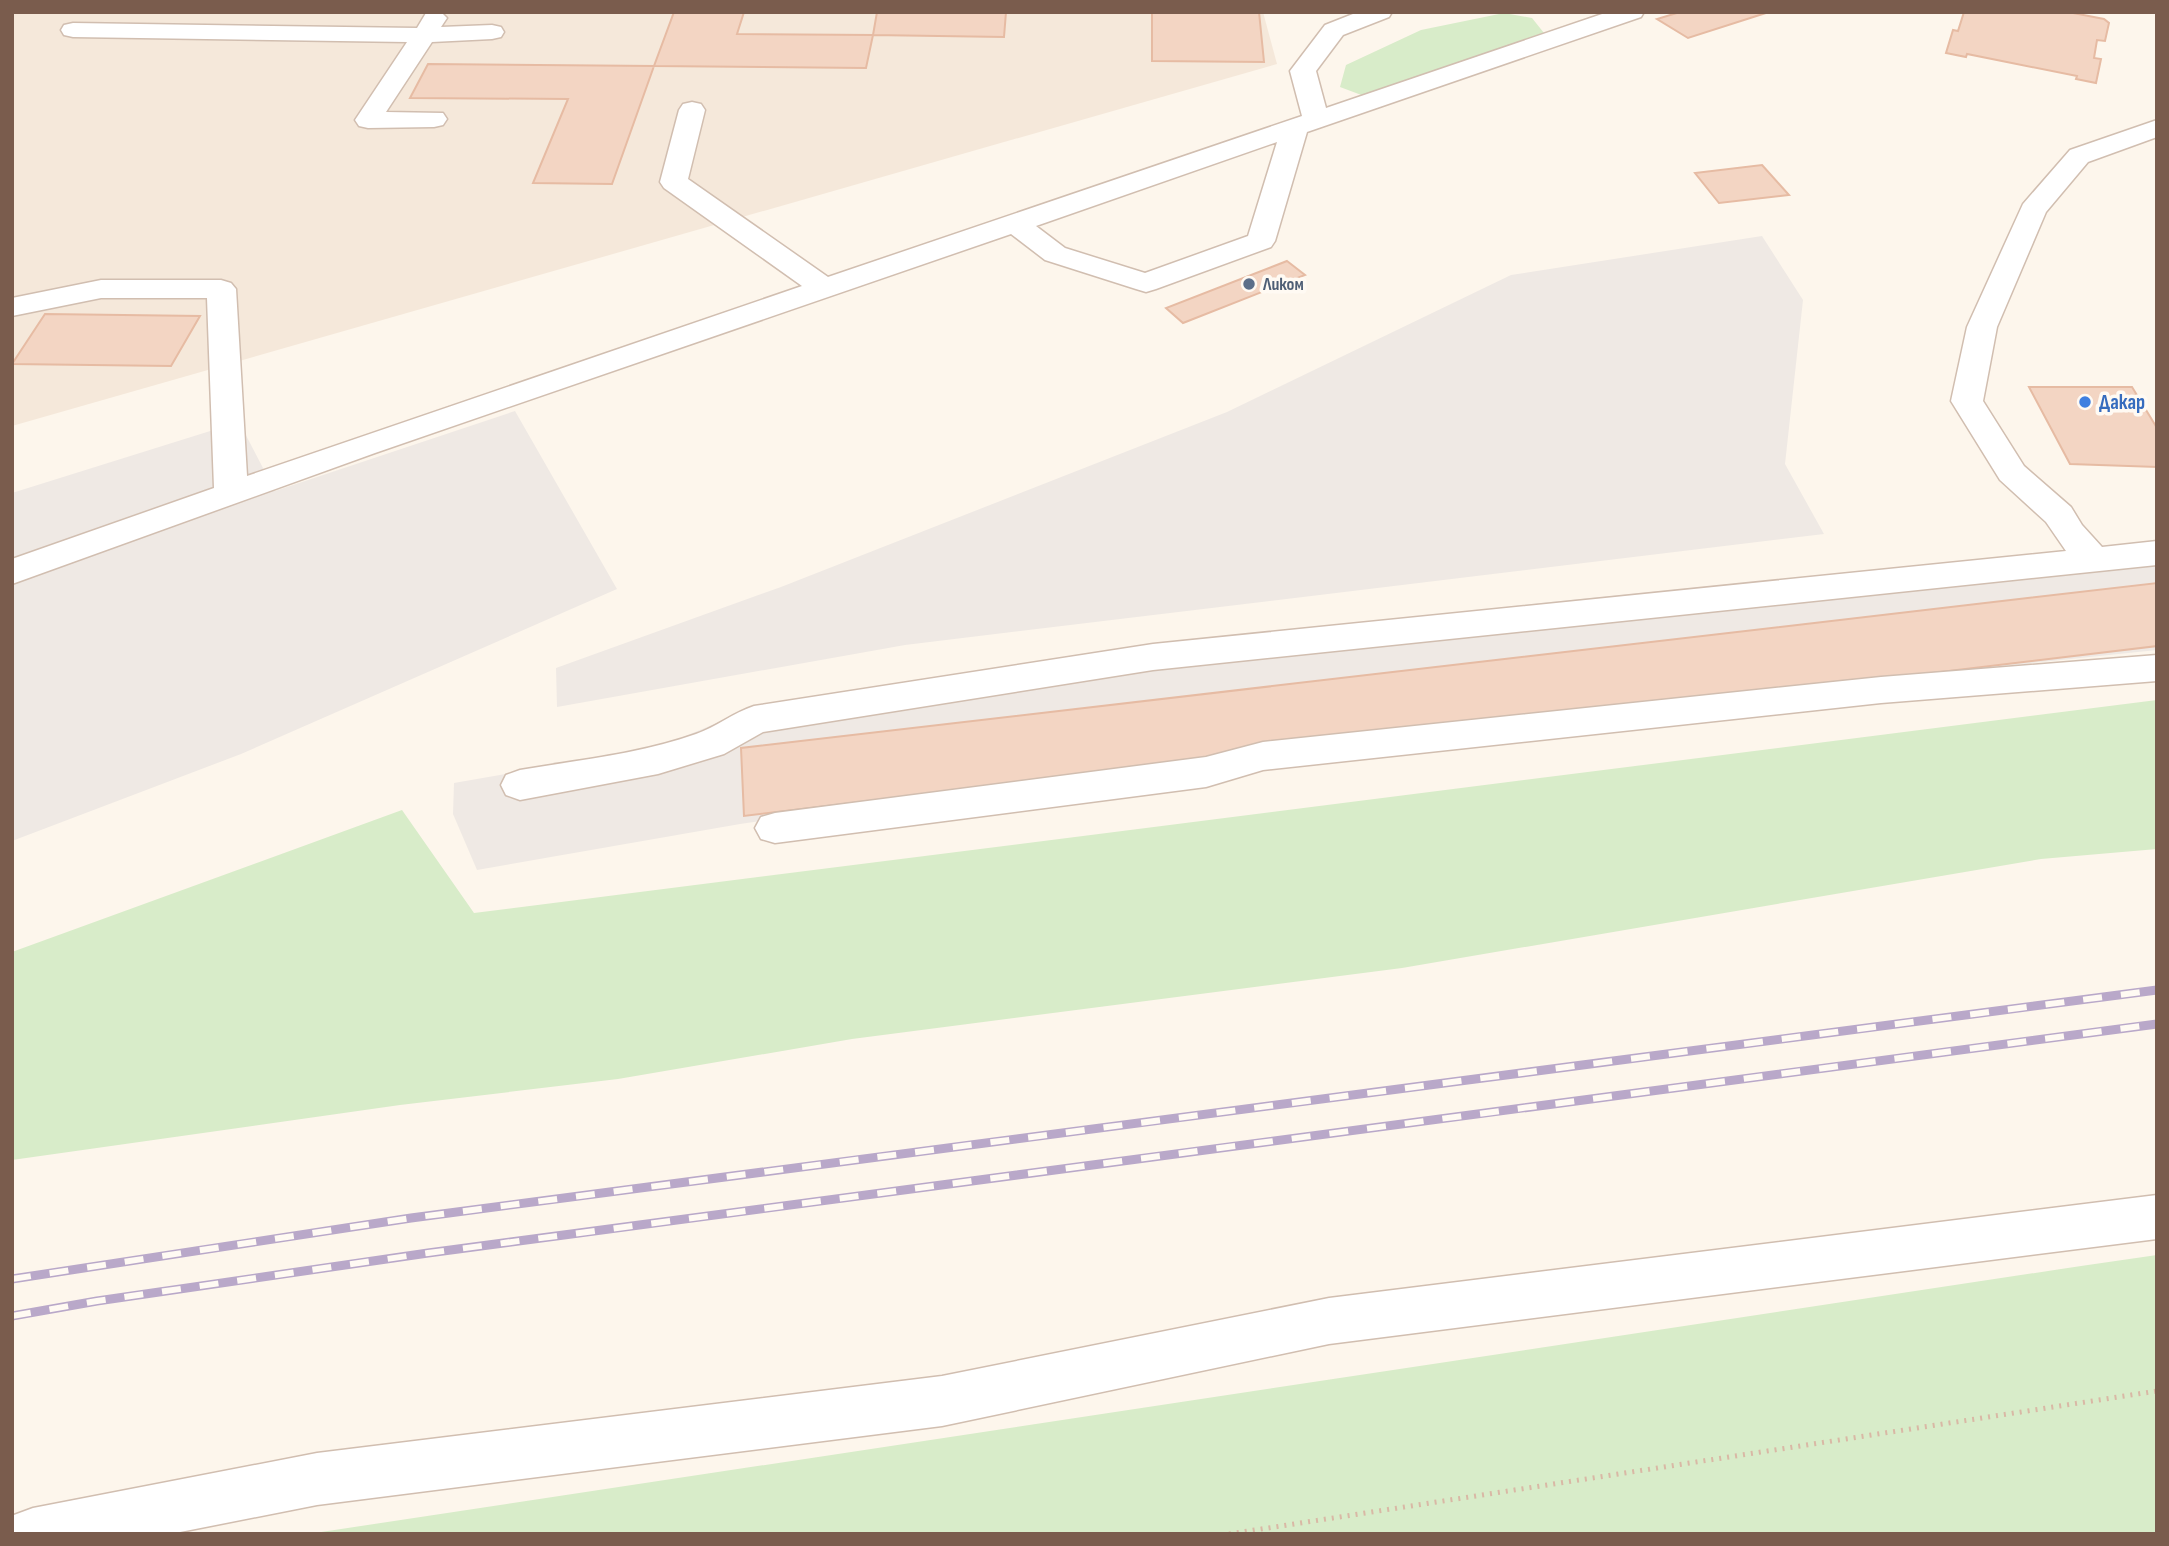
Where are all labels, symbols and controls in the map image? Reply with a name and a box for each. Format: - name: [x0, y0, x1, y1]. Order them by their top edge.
- place label: Ликом: [1262, 274, 1304, 295]
- marker: Ликом: [1241, 276, 1257, 292]
- place label: Дакар: [2099, 390, 2145, 415]
- marker: Дакар: [2077, 394, 2093, 410]

